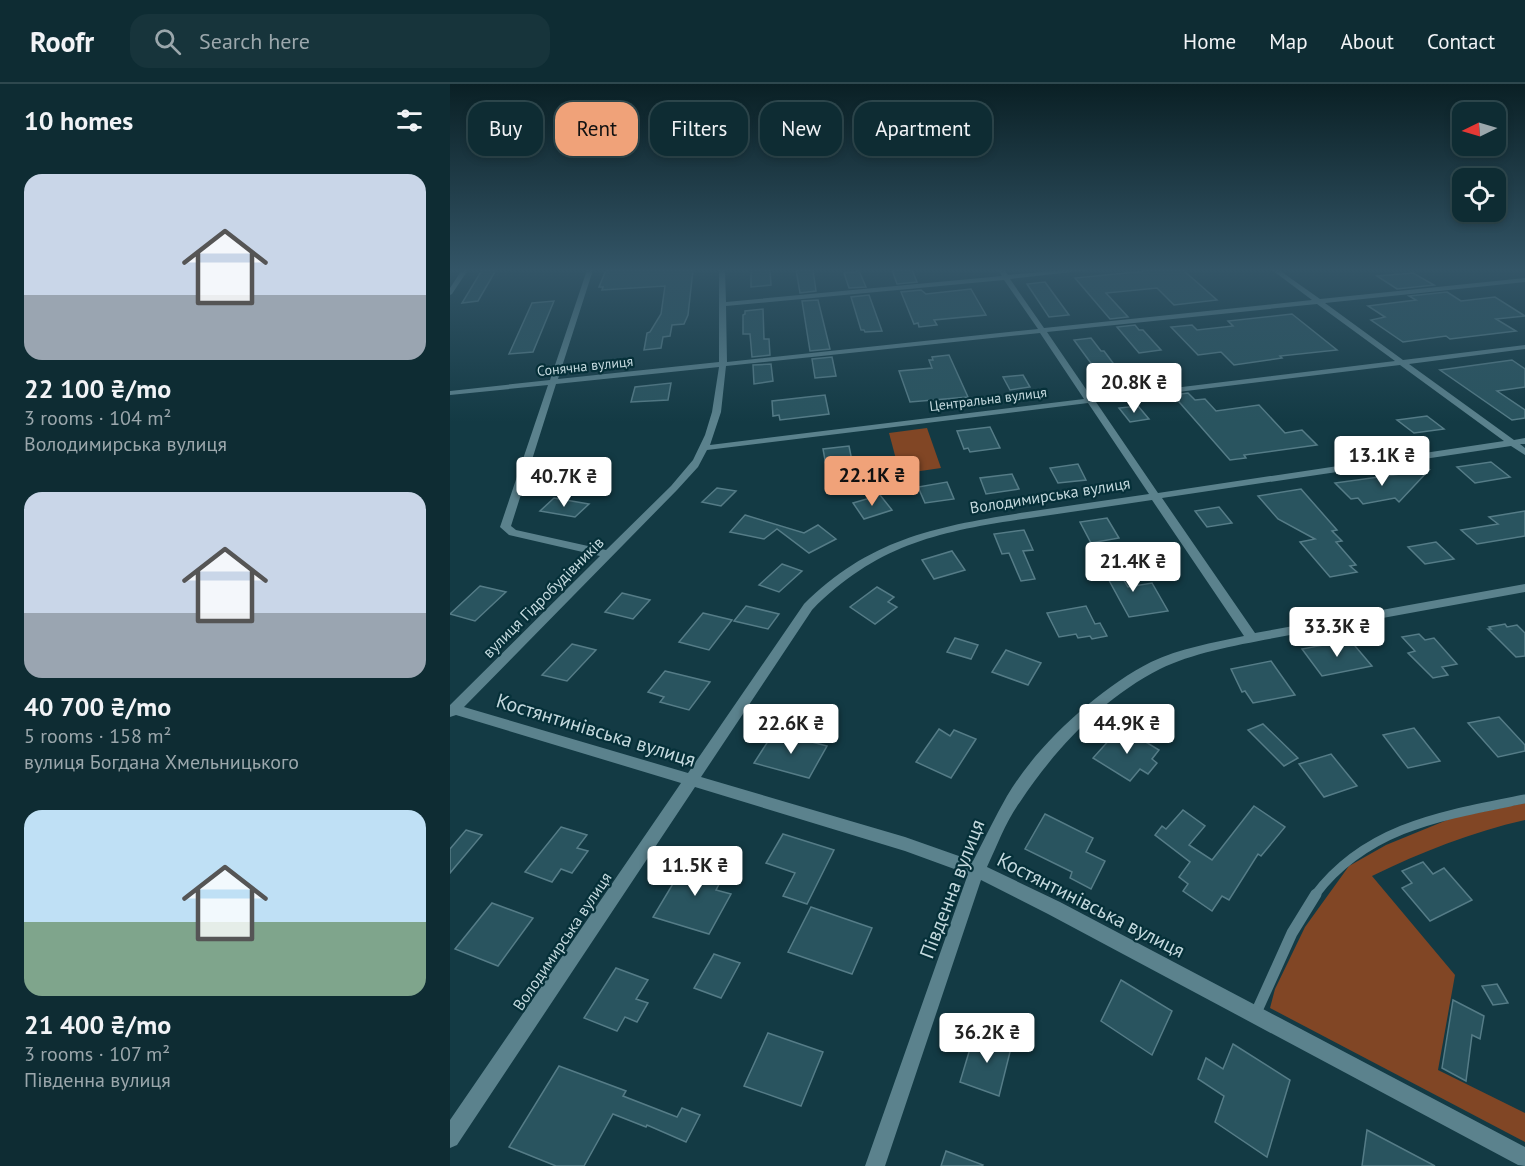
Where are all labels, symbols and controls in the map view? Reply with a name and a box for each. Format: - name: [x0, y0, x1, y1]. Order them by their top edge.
- search box: [130, 14, 550, 68]
- text: Roofr: [30, 23, 94, 60]
- icon: search: [151, 25, 184, 58]
- text: Search here: [199, 27, 310, 55]
- text: Home: [1183, 28, 1236, 55]
- text: Map: [1269, 28, 1308, 55]
- text: About: [1341, 28, 1394, 55]
- text: Contact: [1427, 28, 1495, 55]
- chip: Buy: [468, 102, 543, 156]
- chip: Rent: [555, 102, 638, 156]
- chip: Filters: [650, 102, 748, 156]
- chip: New: [760, 102, 842, 156]
- chip: Apartment: [854, 102, 992, 156]
- north arrow: [1452, 102, 1506, 156]
- map controls: [1452, 102, 1506, 222]
- text: 10 homes: [24, 104, 133, 137]
- icon: filters: [393, 104, 426, 137]
- button: locate: [1452, 168, 1506, 222]
- icon: home: [171, 213, 279, 321]
- street label: Сонячна вулиця: [536, 352, 634, 380]
- pin: 20.8K ₴: [1079, 363, 1189, 414]
- text: 20.8K ₴: [1100, 369, 1168, 395]
- text: 22 100 ₴/mo: [24, 372, 171, 405]
- street label: Центральна вулиця: [928, 383, 1048, 415]
- text: 3 rooms · 104 m²: [24, 405, 171, 431]
- text: Володимирська вулиця: [24, 431, 227, 457]
- pin: 13.1K ₴: [1327, 436, 1437, 487]
- text: 13.1K ₴: [1348, 442, 1416, 468]
- pin: 22.1K ₴: [817, 456, 927, 507]
- pin: 40.7K ₴: [509, 457, 619, 508]
- text: 22.1K ₴: [838, 462, 906, 488]
- text: 40.7K ₴: [530, 463, 598, 489]
- street label: Володимирська вулиця: [968, 472, 1132, 518]
- icon: home: [171, 531, 279, 639]
- street label: вулиця Гідробудівників: [478, 532, 608, 662]
- pin: 21.4K ₴: [1078, 542, 1188, 593]
- text: 21.4K ₴: [1099, 548, 1167, 574]
- pin: 33.3K ₴: [1282, 607, 1392, 658]
- text: 33.3K ₴: [1303, 613, 1371, 639]
- street label: Костянтинівська вулиця: [493, 687, 699, 773]
- text: 40 700 ₴/mo: [24, 690, 171, 723]
- pin: 22.6K ₴: [736, 704, 846, 755]
- pin: 44.9K ₴: [1072, 704, 1182, 755]
- text: 22.6K ₴: [757, 710, 825, 736]
- text: 44.9K ₴: [1093, 710, 1161, 736]
- text: 5 rooms · 158 m²: [24, 723, 171, 749]
- text: вулиця Богдана Хмельницького: [24, 749, 299, 775]
- street label: Південна вулиця: [914, 816, 990, 962]
- pin: 11.5K ₴: [640, 846, 750, 897]
- street label: Костянтинівська вулиця: [993, 846, 1189, 964]
- icon: home: [171, 849, 279, 957]
- text: 11.5K ₴: [661, 852, 729, 878]
- street label: Володимирська вулиця: [508, 868, 616, 1014]
- text: 21 400 ₴/mo: [24, 1008, 171, 1041]
- pin: 36.2K ₴: [932, 1013, 1042, 1064]
- text: 36.2K ₴: [953, 1019, 1021, 1045]
- text: 3 rooms · 107 m²: [24, 1041, 170, 1067]
- text: Південна вулиця: [24, 1067, 171, 1093]

